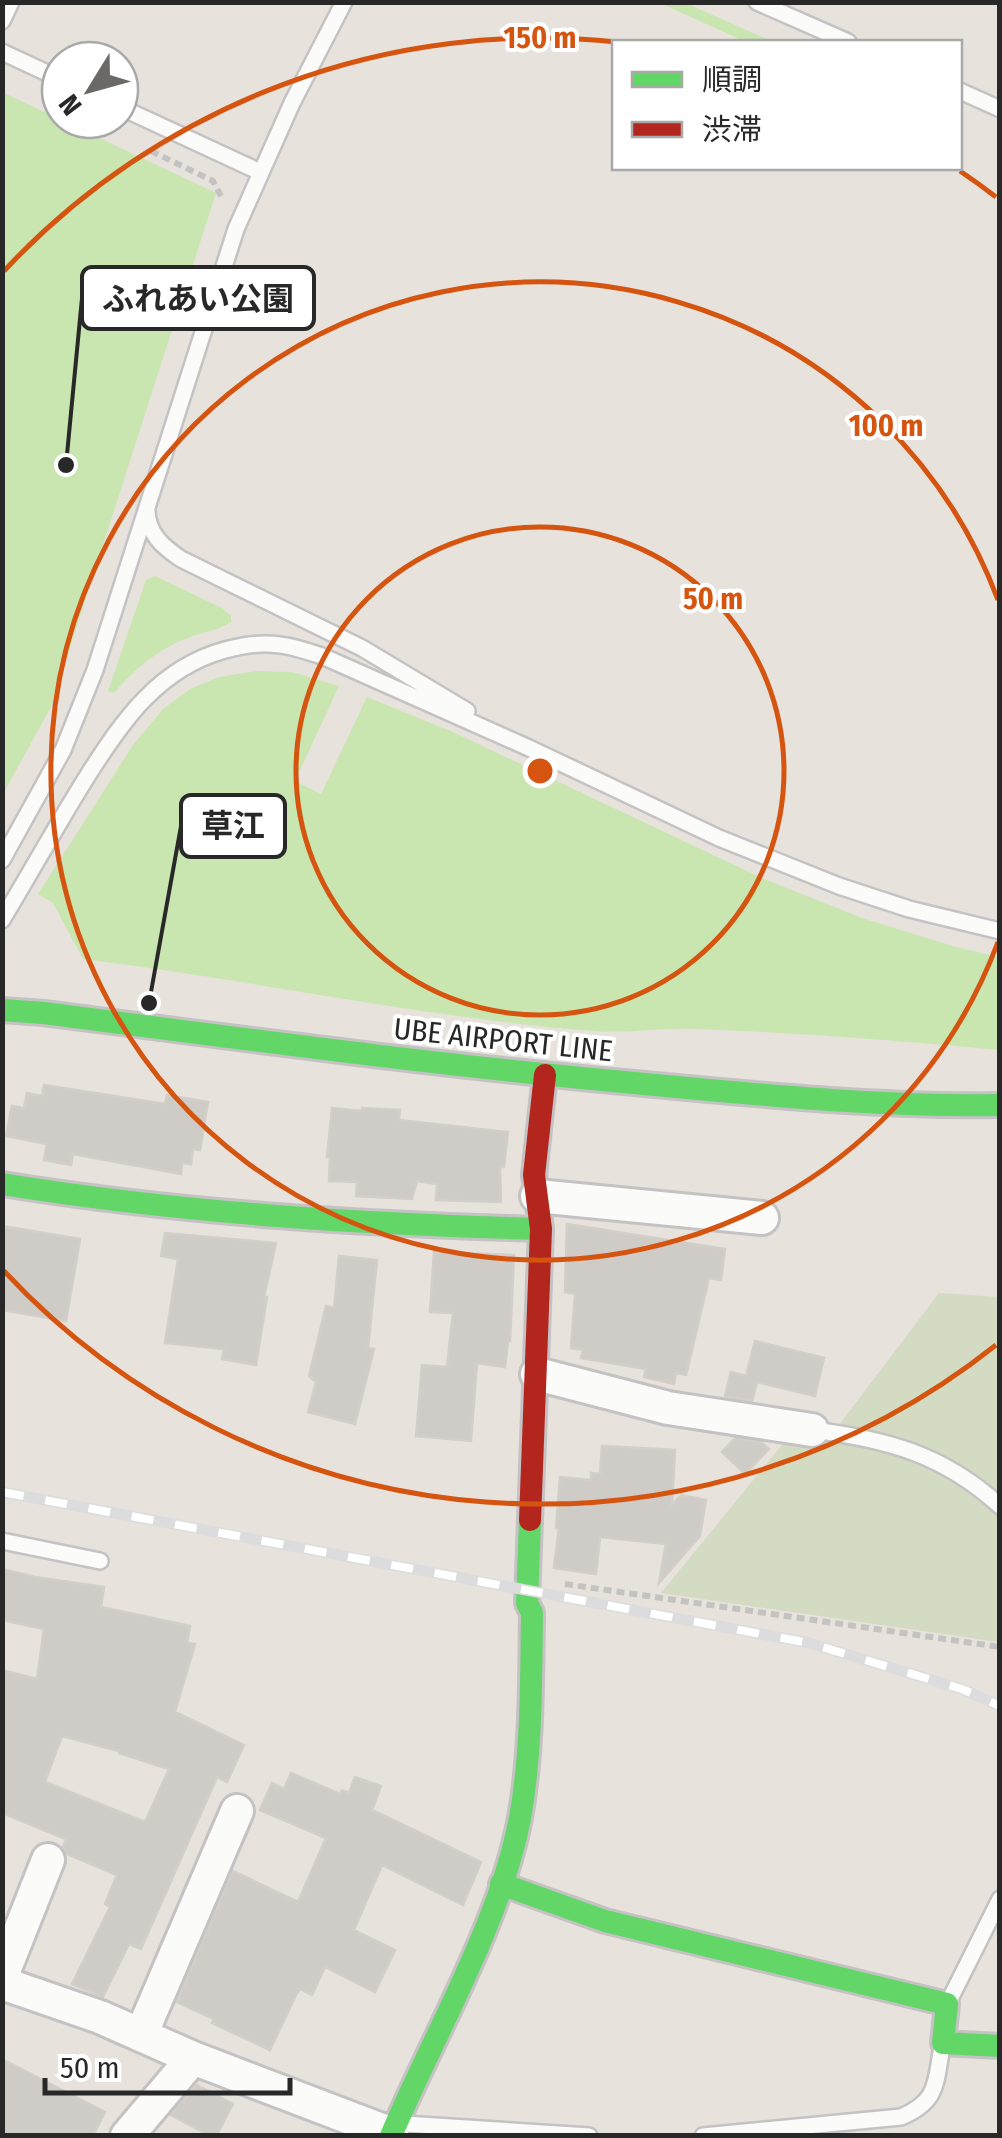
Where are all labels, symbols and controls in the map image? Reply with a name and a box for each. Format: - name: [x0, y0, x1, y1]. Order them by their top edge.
- text: 150 m: [504, 20, 576, 56]
- north arrow: [40, 40, 140, 140]
- legend: [612, 40, 962, 170]
- text: 順調: [702, 62, 762, 98]
- text: N: [52, 88, 89, 121]
- text: 渋滞: [702, 112, 762, 148]
- callout: ふれあい公園: [82, 267, 314, 329]
- text: ふれあい公園: [102, 280, 294, 318]
- text: 100 m: [849, 408, 923, 444]
- text: 50 m: [683, 581, 743, 617]
- centre of rings: [522, 753, 558, 789]
- callout: 草江: [181, 795, 285, 857]
- text: 草江: [201, 807, 265, 845]
- street label: UBE AIRPORT LINE: [392, 1011, 614, 1069]
- scale bar: [45, 2033, 290, 2095]
- text: 50 m: [60, 2050, 120, 2086]

